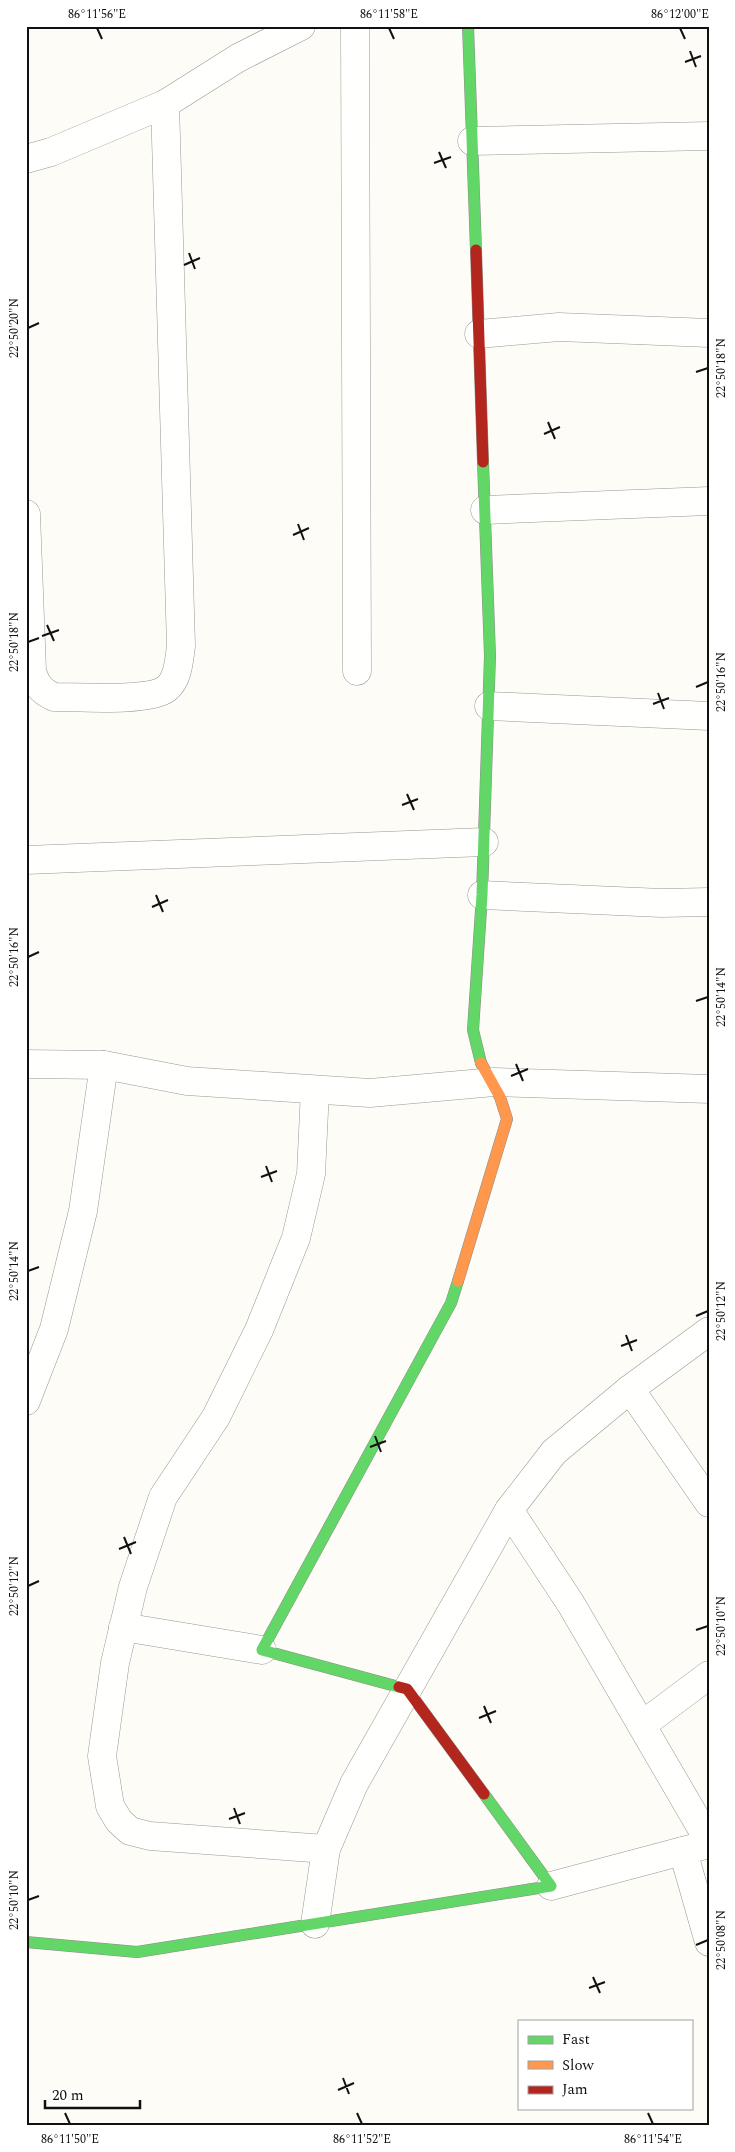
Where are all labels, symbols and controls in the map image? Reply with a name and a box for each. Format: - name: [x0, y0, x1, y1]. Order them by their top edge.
- text: 86°11'56"E: [68, 5, 126, 24]
- text: 86°11'58"E: [360, 5, 418, 24]
- text: 86°12'00"E: [651, 5, 709, 24]
- text: 22°50'20"N: [5, 298, 24, 358]
- text: 22°50'18"N: [712, 338, 731, 398]
- text: 22°50'18"N: [5, 612, 24, 672]
- text: 22°50'16"N: [712, 652, 731, 712]
- text: 22°50'16"N: [5, 927, 24, 987]
- text: 22°50'14"N: [712, 967, 731, 1027]
- text: 22°50'14"N: [5, 1241, 24, 1301]
- text: 22°50'12"N: [712, 1281, 731, 1341]
- text: 22°50'12"N: [5, 1556, 24, 1616]
- text: 22°50'10"N: [712, 1596, 731, 1656]
- text: 22°50'10"N: [5, 1870, 24, 1930]
- text: 22°50'08"N: [712, 1910, 731, 1970]
- legend: [518, 2020, 692, 2110]
- text: Fast: [562, 2028, 590, 2051]
- text: Slow: [562, 2054, 594, 2077]
- scale bar: [45, 2077, 140, 2109]
- text: Jam: [562, 2078, 588, 2101]
- text: 20 m: [52, 2084, 84, 2107]
- text: 86°11'50"E: [41, 2130, 99, 2149]
- text: 86°11'52"E: [333, 2130, 391, 2149]
- text: 86°11'54"E: [624, 2130, 682, 2149]

